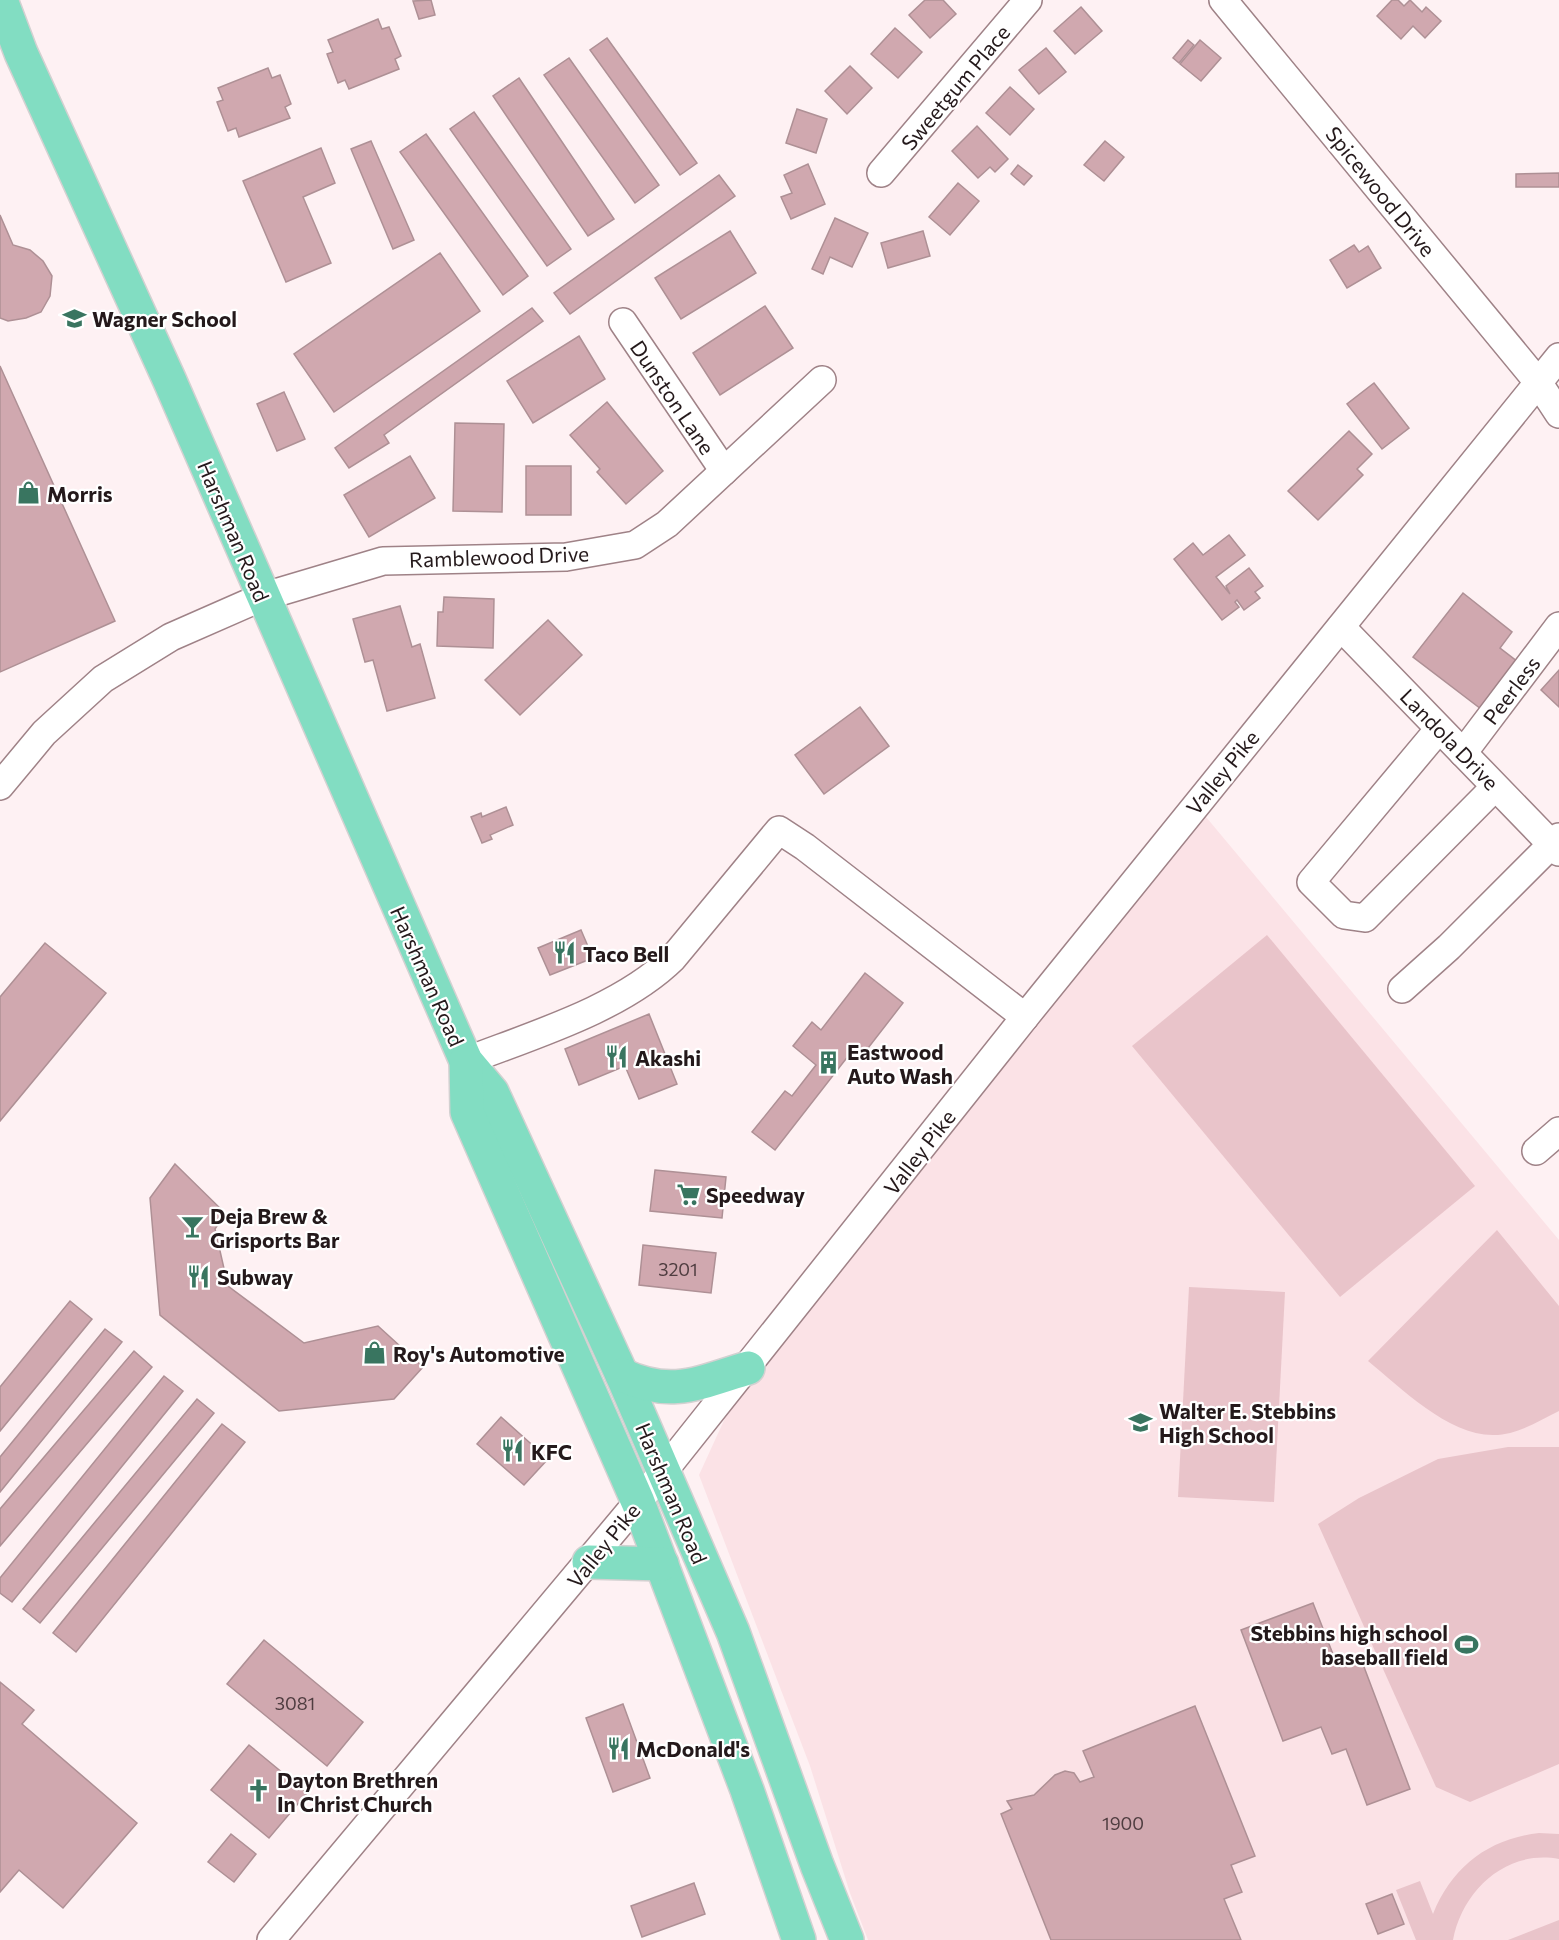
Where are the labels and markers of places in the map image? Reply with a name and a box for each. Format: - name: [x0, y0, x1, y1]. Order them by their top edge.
- school or university icon: Wagner School: [61, 305, 87, 331]
- place label: Wagner School: [92, 306, 237, 331]
- shop icon: Morris: [16, 480, 42, 506]
- place label: Morris: [47, 481, 113, 506]
- restaurant icon: Taco Bell: [552, 940, 578, 966]
- place label: Taco Bell: [583, 941, 669, 966]
- place label: Eastwood Auto Wash: [847, 1039, 953, 1088]
- restaurant icon: Akashi: [604, 1044, 630, 1070]
- place label: Akashi: [635, 1045, 701, 1070]
- building icon: Eastwood Auto Wash: [816, 1050, 842, 1076]
- supermarket icon: Speedway: [675, 1181, 701, 1207]
- place label: Speedway: [706, 1182, 805, 1207]
- place label: Deja Brew & Grisports Bar: [210, 1203, 340, 1252]
- bar icon: Deja Brew & Grisports Bar: [179, 1214, 205, 1240]
- restaurant icon: Subway: [186, 1263, 212, 1289]
- place label: Subway: [217, 1264, 294, 1289]
- shop icon: Roy's Automotive: [362, 1340, 388, 1366]
- place label: Roy's Automotive: [393, 1341, 565, 1366]
- place label: Walter E. Stebbins High School: [1159, 1398, 1336, 1447]
- school or university icon: Walter E. Stebbins High School: [1128, 1409, 1154, 1435]
- restaurant icon: KFC: [500, 1438, 526, 1464]
- place label: KFC: [531, 1439, 572, 1464]
- place label: Stebbins high school baseball field: [1250, 1620, 1448, 1669]
- sports icon: Stebbins high school baseball field: [1453, 1631, 1479, 1657]
- restaurant icon: McDonald's: [605, 1735, 631, 1761]
- place label: McDonald's: [636, 1736, 750, 1761]
- place label: Dayton Brethren In Christ Church: [277, 1767, 438, 1816]
- church icon: Dayton Brethren In Christ Church: [246, 1778, 272, 1804]

